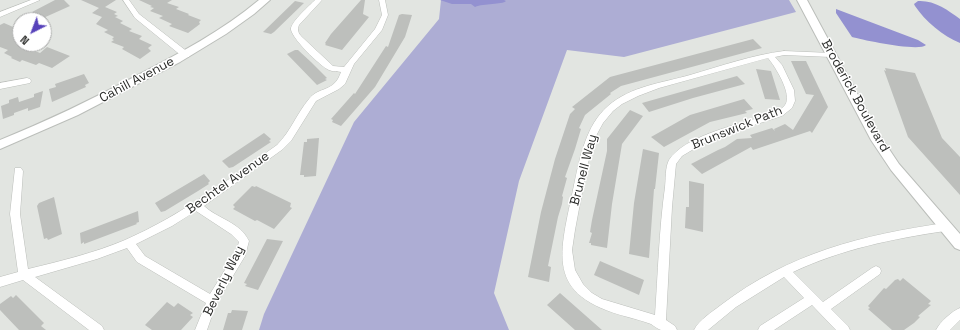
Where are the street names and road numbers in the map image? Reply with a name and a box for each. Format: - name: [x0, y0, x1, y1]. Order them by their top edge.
- street label: Broderick Boulevard: [818, 37, 892, 155]
- street label: Cahill Avenue: [97, 54, 177, 106]
- street label: Brunswick Path: [689, 103, 785, 153]
- street label: Brunell Way: [567, 133, 601, 207]
- street label: Bechtel Avenue: [183, 149, 273, 217]
- street label: Beverly Way: [200, 243, 248, 319]

